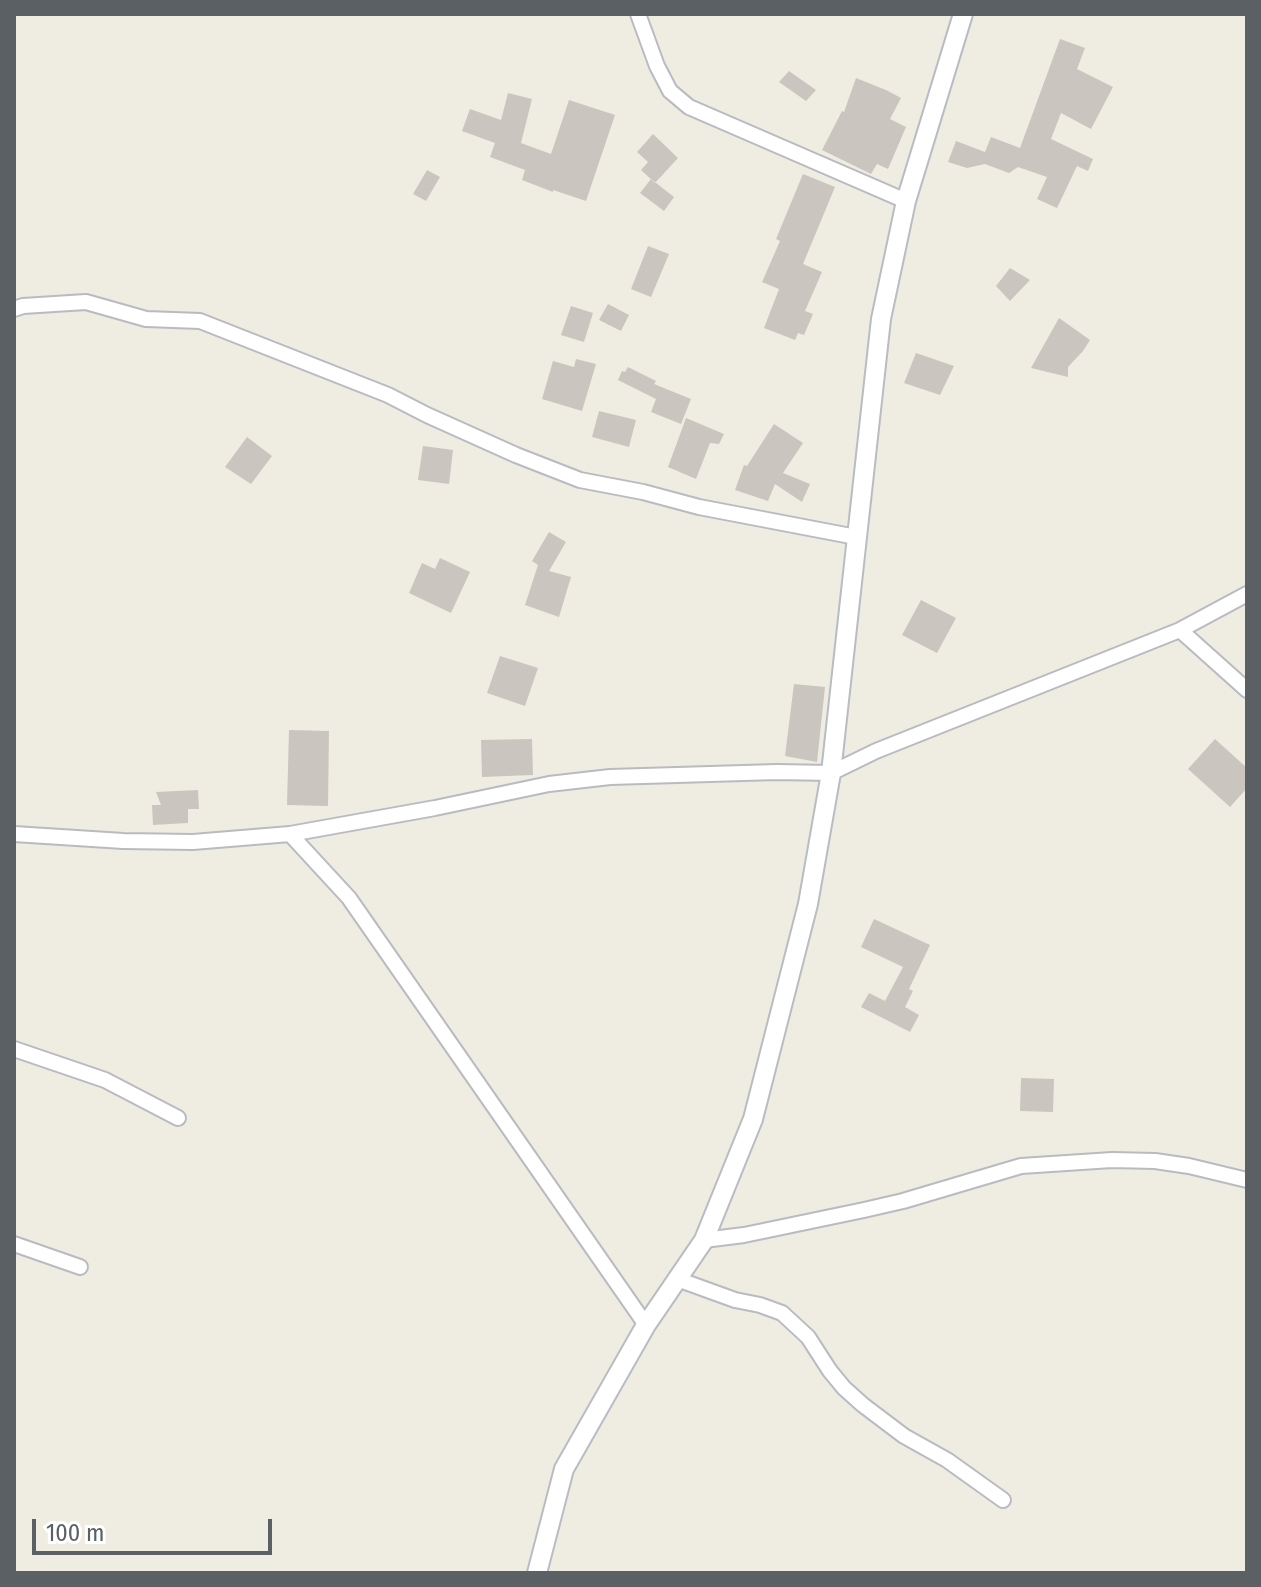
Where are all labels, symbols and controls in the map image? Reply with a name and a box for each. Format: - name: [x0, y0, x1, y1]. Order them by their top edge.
- scale bar: [36, 1503, 276, 1553]
- text: 100 m: [46, 1519, 104, 1547]

